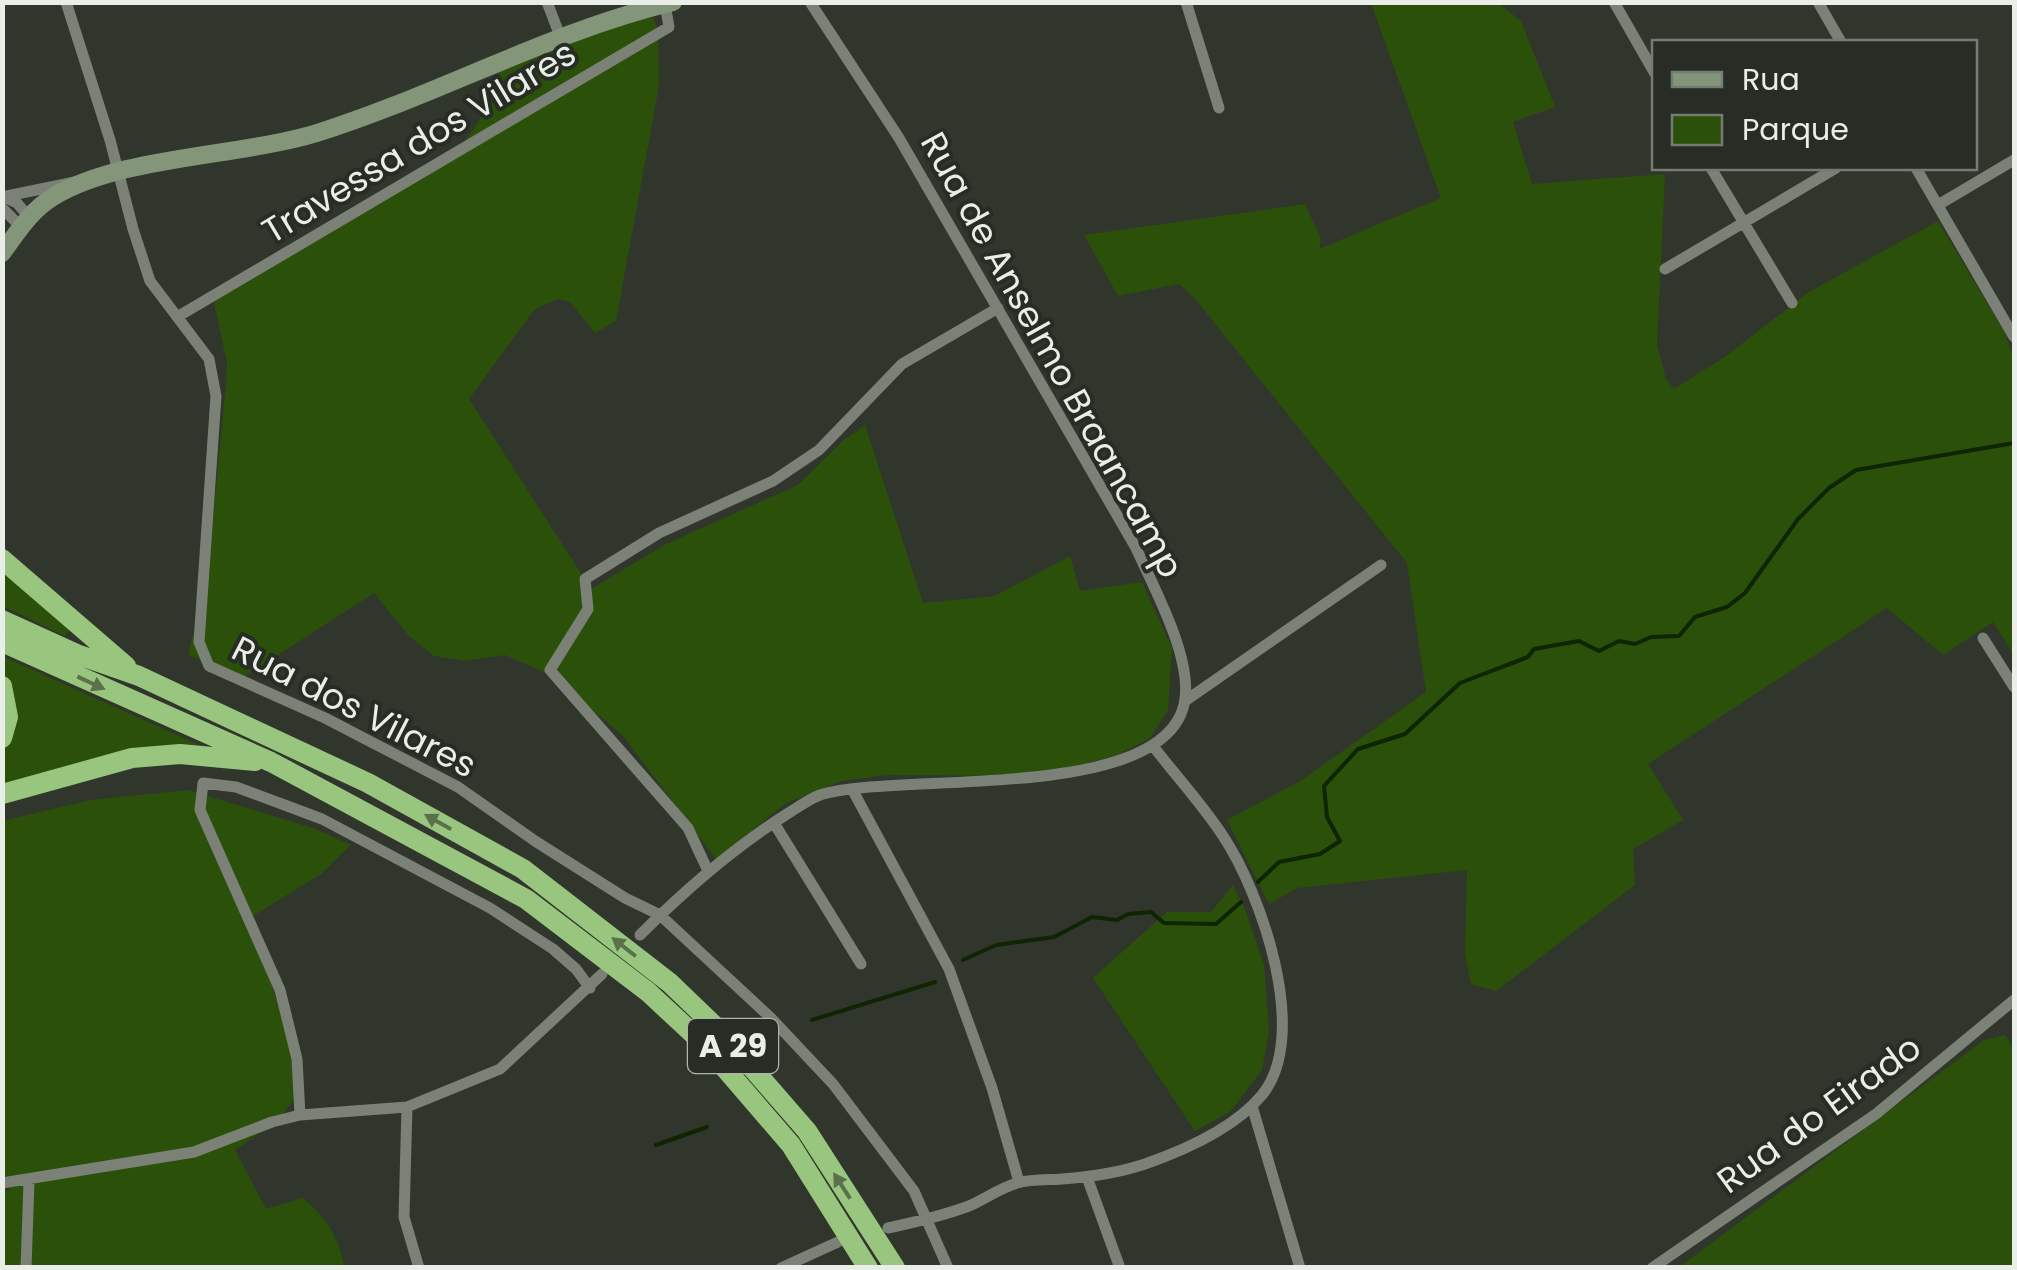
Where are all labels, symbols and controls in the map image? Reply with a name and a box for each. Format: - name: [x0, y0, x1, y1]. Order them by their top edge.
- street label: Travessa dos Vilares: [253, 28, 585, 255]
- legend: [1652, 40, 1977, 170]
- text: Rua: [1742, 58, 1800, 101]
- text: Parque: [1742, 108, 1849, 151]
- street label: Rua de Anselmo Braancamp: [909, 123, 1196, 586]
- street label: Rua dos Vilares: [224, 624, 485, 789]
- one-way arrow: [77, 674, 106, 691]
- one-way arrow: [424, 813, 452, 831]
- one-way arrow: [611, 937, 637, 958]
- road number: A 29: [688, 1019, 778, 1073]
- street label: Rua do Eirado: [1707, 1023, 1931, 1204]
- one-way arrow: [834, 1172, 852, 1199]

